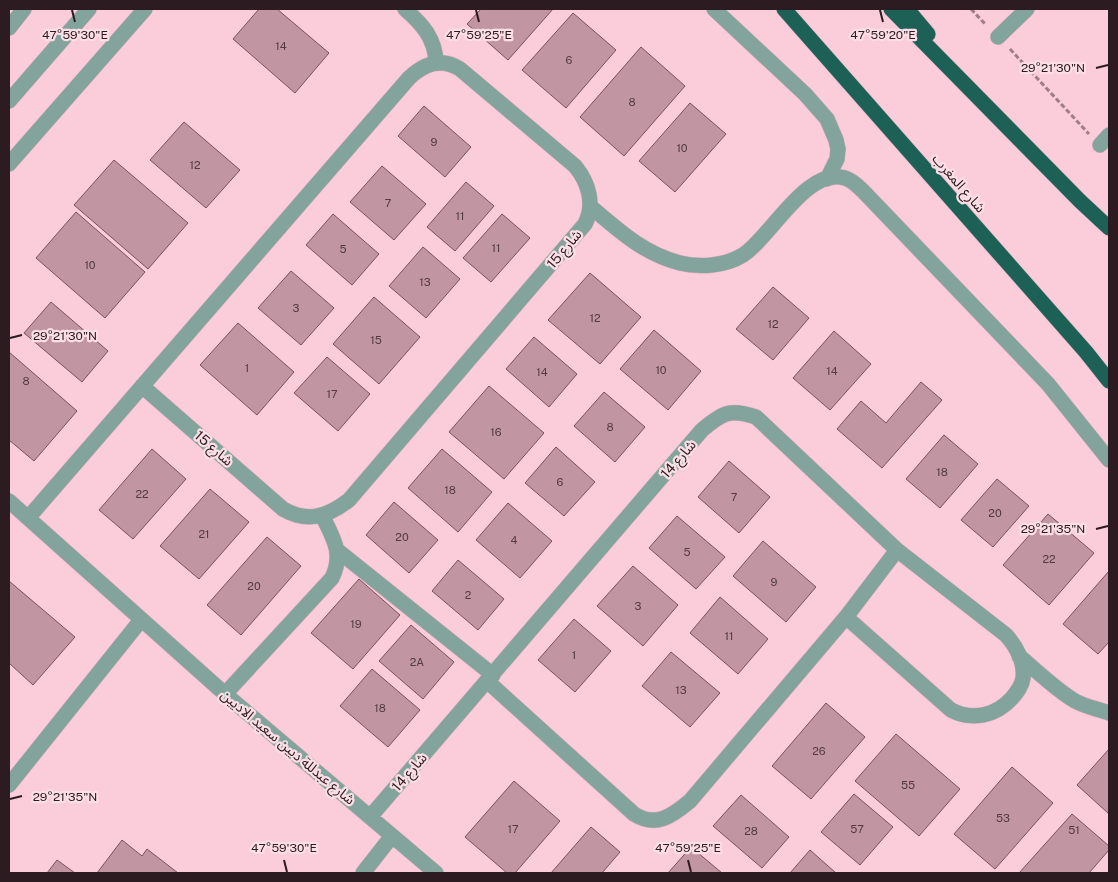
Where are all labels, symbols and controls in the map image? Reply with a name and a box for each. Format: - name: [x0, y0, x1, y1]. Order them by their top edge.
- text: 47°59'30"E: [42, 28, 108, 42]
- text: 47°59'25"E: [446, 28, 512, 42]
- text: 47°59'20"E: [850, 28, 916, 42]
- house number: 14: [275, 40, 287, 52]
- house number: 6: [566, 54, 573, 66]
- text: 29°21'30"N: [1021, 61, 1085, 75]
- house number: 8: [628, 96, 636, 108]
- house number: 9: [431, 136, 438, 148]
- house number: 10: [676, 142, 688, 154]
- street label: شارع المغرب: [927, 150, 989, 218]
- house number: 12: [189, 159, 201, 171]
- house number: 7: [385, 197, 392, 209]
- house number: 11: [456, 210, 464, 222]
- street label: شارع 15: [543, 226, 587, 273]
- house number: 11: [492, 242, 500, 254]
- house number: 5: [339, 243, 347, 255]
- house number: 10: [84, 259, 96, 271]
- house number: 13: [419, 276, 431, 288]
- house number: 3: [293, 302, 300, 314]
- house number: 12: [589, 312, 601, 324]
- house number: 12: [767, 318, 779, 330]
- text: 29°21'30"N: [33, 329, 97, 343]
- house number: 15: [370, 334, 382, 346]
- house number: 1: [245, 362, 249, 374]
- house number: 10: [655, 364, 667, 376]
- house number: 14: [826, 365, 838, 377]
- house number: 14: [536, 366, 548, 378]
- house number: 8: [22, 375, 30, 387]
- house number: 17: [326, 388, 338, 400]
- house number: 8: [606, 421, 614, 433]
- house number: 16: [490, 426, 502, 438]
- street label: شارع 15: [190, 427, 236, 471]
- street label: شارع 14: [657, 437, 701, 483]
- house number: 18: [936, 466, 948, 478]
- house number: 6: [557, 476, 564, 488]
- house number: 18: [444, 484, 456, 496]
- house number: 22: [135, 488, 149, 500]
- house number: 7: [731, 491, 738, 503]
- house number: 20: [988, 507, 1002, 519]
- text: 29°21'35"N: [1021, 522, 1085, 536]
- house number: 21: [198, 528, 210, 540]
- house number: 20: [395, 531, 409, 543]
- house number: 4: [511, 534, 518, 546]
- house number: 5: [683, 546, 691, 558]
- house number: 22: [1042, 553, 1056, 565]
- house number: 9: [771, 576, 778, 588]
- house number: 20: [247, 580, 261, 592]
- house number: 2: [465, 589, 472, 601]
- house number: 3: [635, 600, 642, 612]
- house number: 19: [350, 618, 362, 630]
- house number: 11: [725, 630, 733, 642]
- house number: 1: [572, 649, 576, 661]
- house number: 2A: [410, 656, 424, 668]
- house number: 13: [675, 684, 687, 696]
- street label: شارع عبدللة ديين سعيد الاديين: [216, 686, 358, 810]
- house number: 18: [374, 702, 386, 714]
- house number: 26: [812, 745, 826, 757]
- street label: شارع 14: [388, 750, 432, 796]
- house number: 55: [901, 779, 915, 791]
- text: 29°21'35"N: [33, 790, 97, 804]
- house number: 53: [996, 812, 1010, 824]
- house number: 17: [507, 823, 519, 835]
- house number: 57: [850, 823, 864, 835]
- house number: 51: [1068, 824, 1080, 836]
- house number: 28: [744, 825, 758, 837]
- text: 47°59'30"E: [251, 841, 317, 855]
- text: 47°59'25"E: [655, 841, 721, 855]

